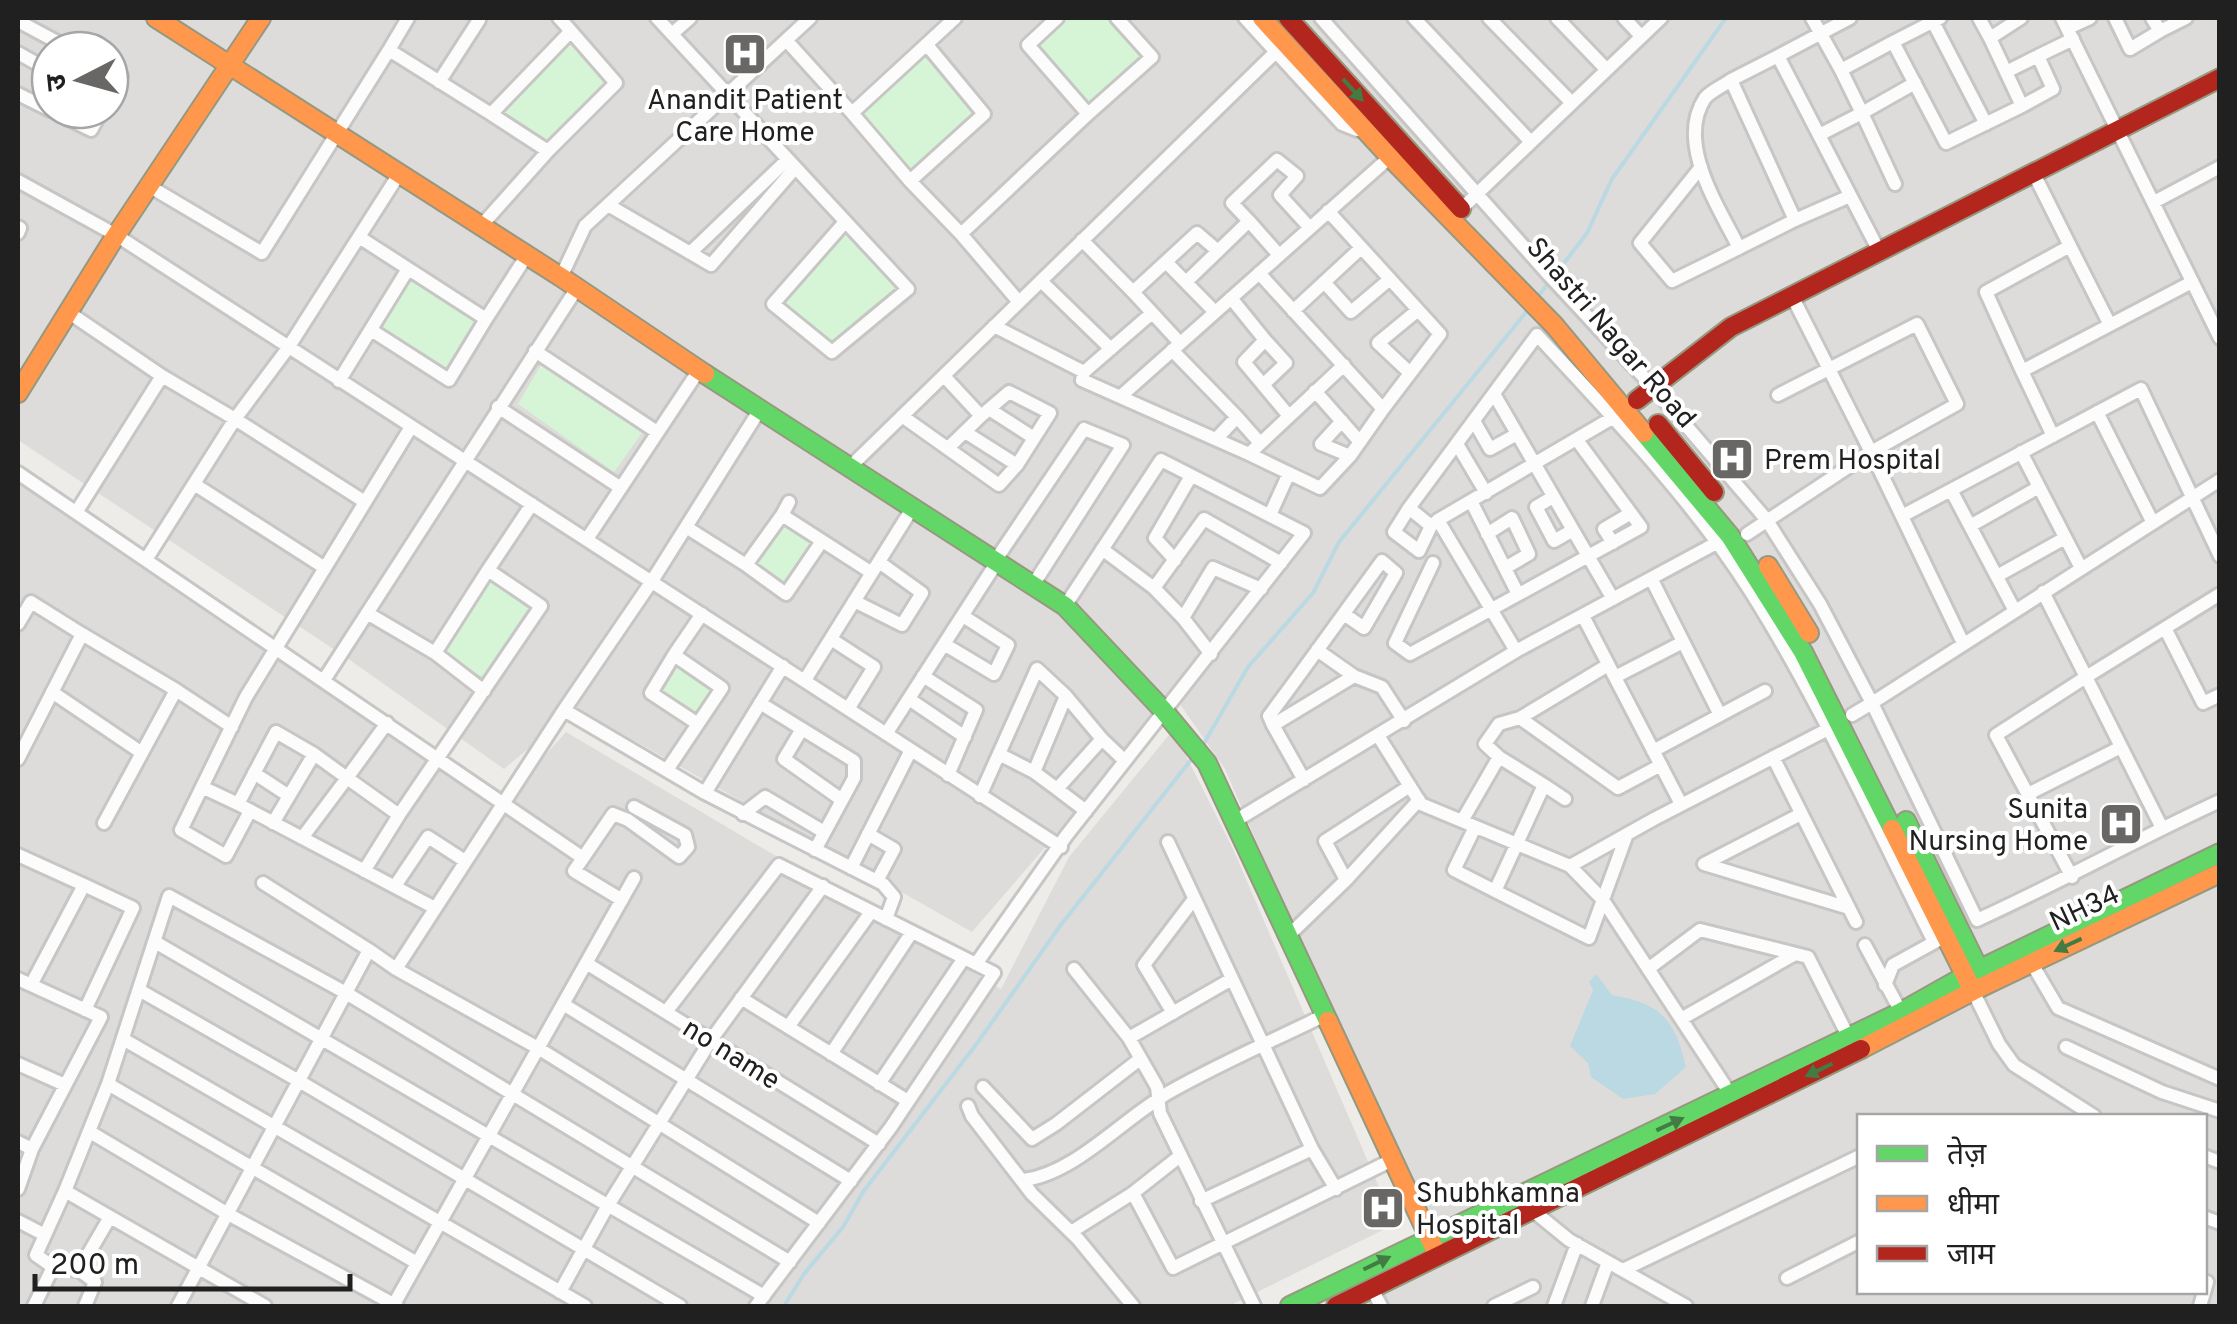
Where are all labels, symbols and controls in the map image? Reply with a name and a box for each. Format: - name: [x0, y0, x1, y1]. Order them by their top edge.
- north arrow: [30, 30, 130, 130]
- hospital icon: Anandit Patient Care Home: [722, 31, 768, 77]
- text: उ: [39, 72, 77, 92]
- one-way arrow: [1342, 77, 1364, 102]
- place label: Anandit Patient Care Home: [647, 84, 843, 152]
- street label: Shastri Nagar Road: [1517, 231, 1703, 437]
- hospital icon: Prem Hospital: [1709, 436, 1755, 482]
- place label: Prem Hospital: [1764, 444, 1941, 480]
- place label: Sunita Nursing Home: [1908, 793, 2088, 861]
- hospital icon: Sunita Nursing Home: [2098, 801, 2144, 847]
- street label: NH34: [2044, 878, 2126, 942]
- one-way arrow: [2053, 936, 2082, 953]
- street label: no name: [675, 1012, 786, 1100]
- one-way arrow: [1804, 1061, 1833, 1078]
- legend: [1857, 1114, 2207, 1294]
- one-way arrow: [1656, 1115, 1685, 1132]
- text: तेज़: [1947, 1136, 1987, 1175]
- place label: Shubhkamna Hospital: [1416, 1177, 1580, 1245]
- hospital icon: Shubhkamna Hospital: [1360, 1185, 1406, 1231]
- text: धीमा: [1947, 1187, 2000, 1225]
- scale bar: [35, 1229, 350, 1291]
- text: जाम: [1947, 1238, 1996, 1275]
- text: 200 m: [50, 1248, 139, 1285]
- one-way arrow: [1363, 1255, 1392, 1272]

